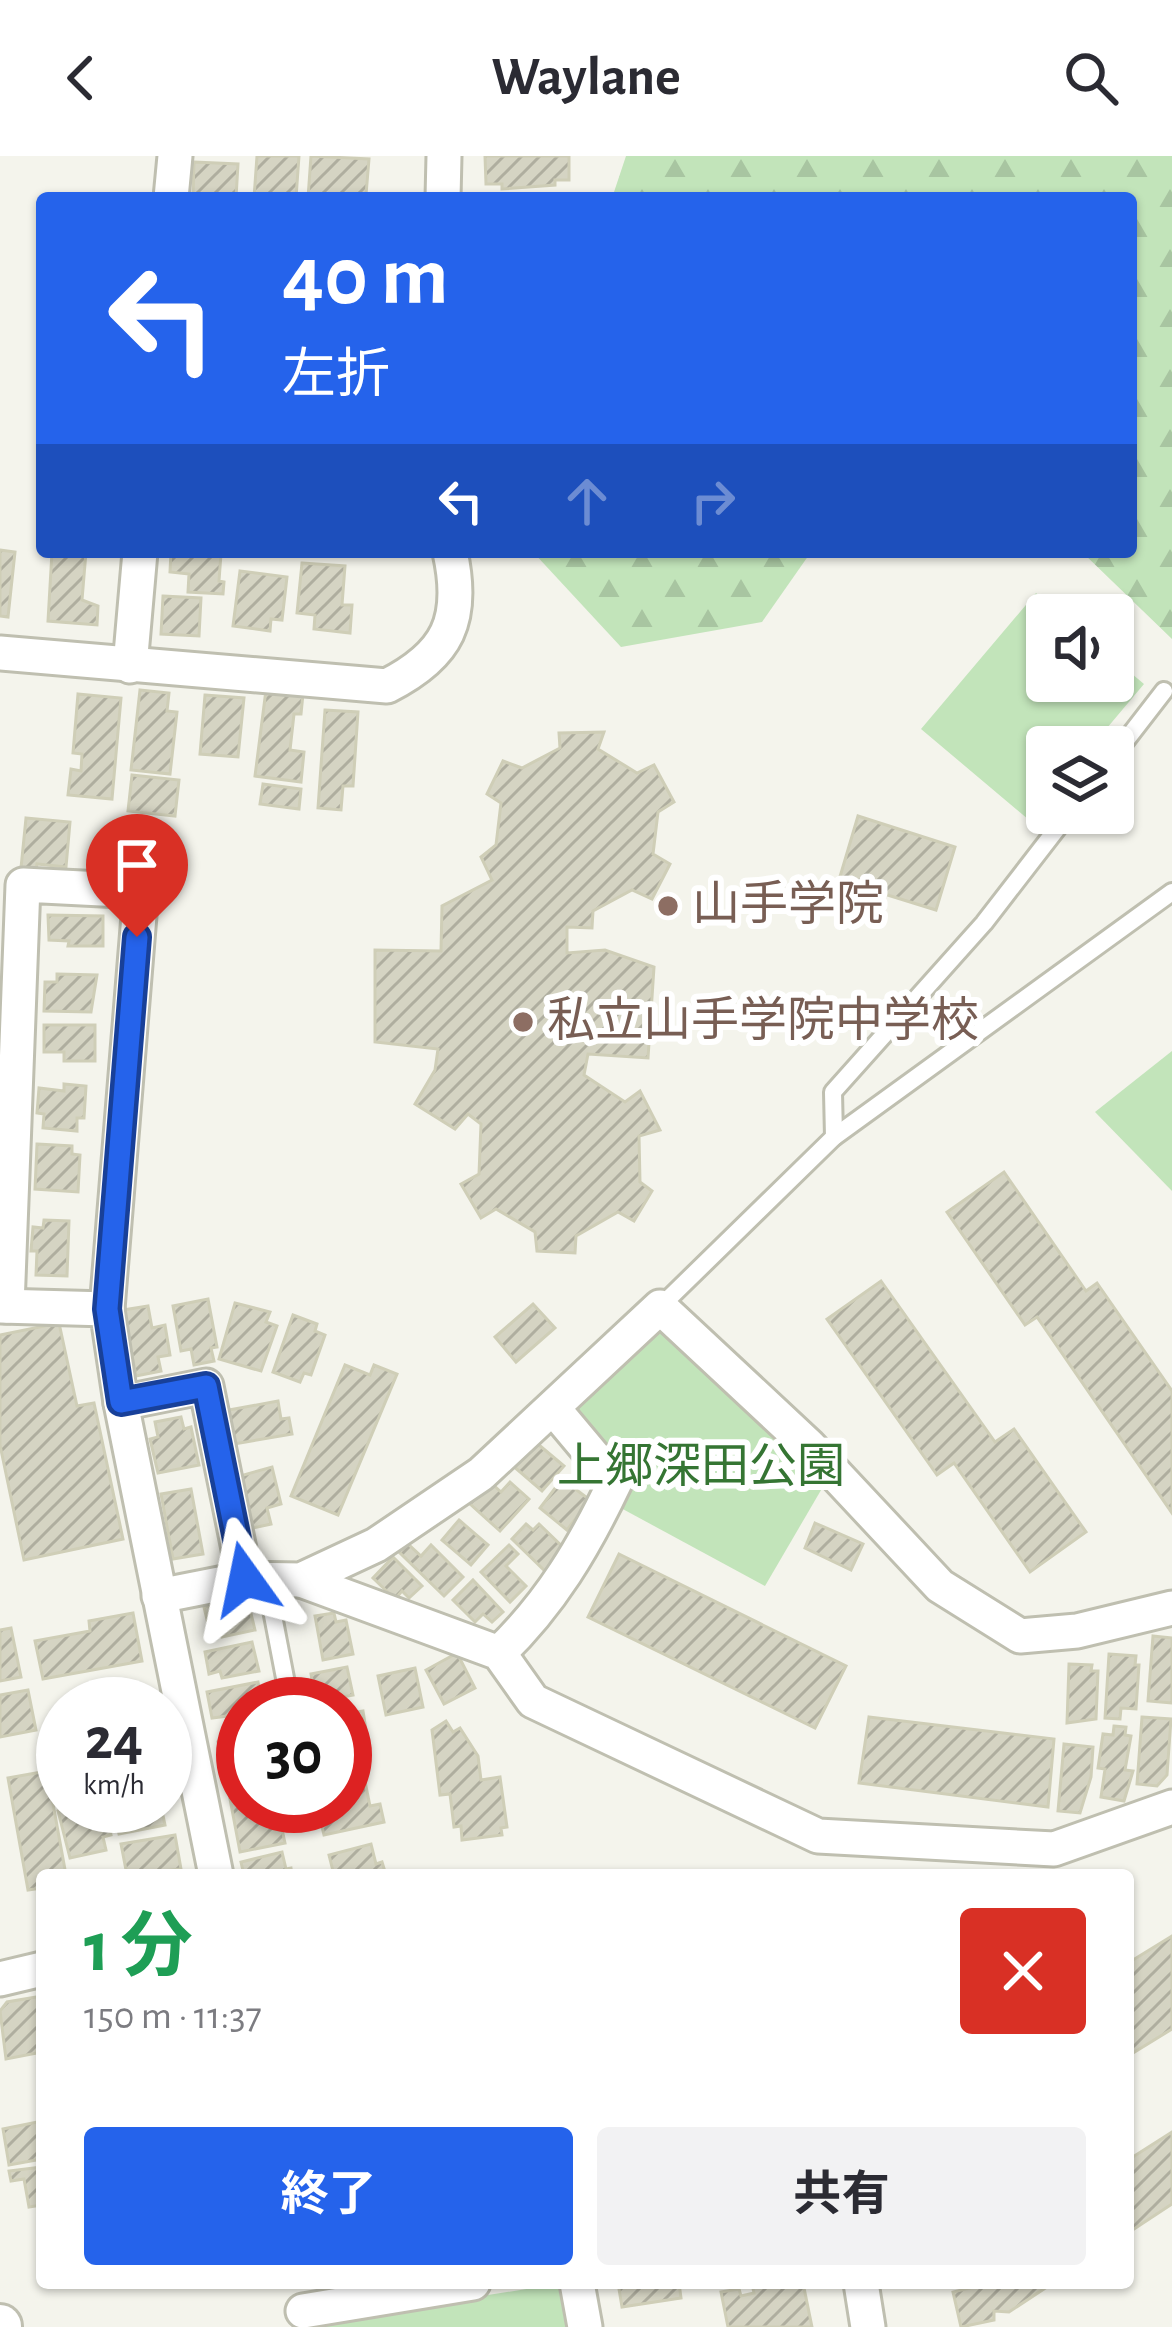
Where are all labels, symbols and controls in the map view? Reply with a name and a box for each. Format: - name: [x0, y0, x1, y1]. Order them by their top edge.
- icon: back: [48, 45, 114, 111]
- icon: search: [1058, 45, 1124, 111]
- text: Waylane: [491, 51, 681, 105]
- text: 40 m: [282, 236, 449, 320]
- icon: left: [84, 240, 240, 396]
- text: 左折: [282, 349, 390, 403]
- icon: left: [428, 468, 494, 534]
- icon: ahead: [554, 468, 620, 534]
- icon: right: [680, 468, 746, 534]
- map controls: [1026, 594, 1134, 834]
- button: sound: [1026, 594, 1134, 702]
- button: layers: [1026, 726, 1134, 834]
- pin: [86, 814, 188, 937]
- icon: arrive: [104, 832, 170, 898]
- place label: 山手学院: [692, 879, 884, 930]
- marker: 山手学院: [655, 893, 681, 919]
- place label: 私立山手学院中学校: [547, 995, 979, 1046]
- marker: 私立山手学院中学校: [510, 1009, 536, 1035]
- park label: 上郷深田公園: [557, 1441, 845, 1492]
- position arrow: [182, 1516, 308, 1642]
- speed limit sign: 30: [216, 1677, 372, 1833]
- text: 24: [85, 1710, 143, 1770]
- text: km/h: [83, 1770, 145, 1800]
- button: close: [960, 1908, 1086, 2034]
- text: 1 分: [84, 1912, 193, 1984]
- text: 150 m · 11:37: [84, 1997, 262, 2036]
- button: 終了: [84, 2127, 573, 2265]
- button: 共有: [597, 2127, 1086, 2265]

